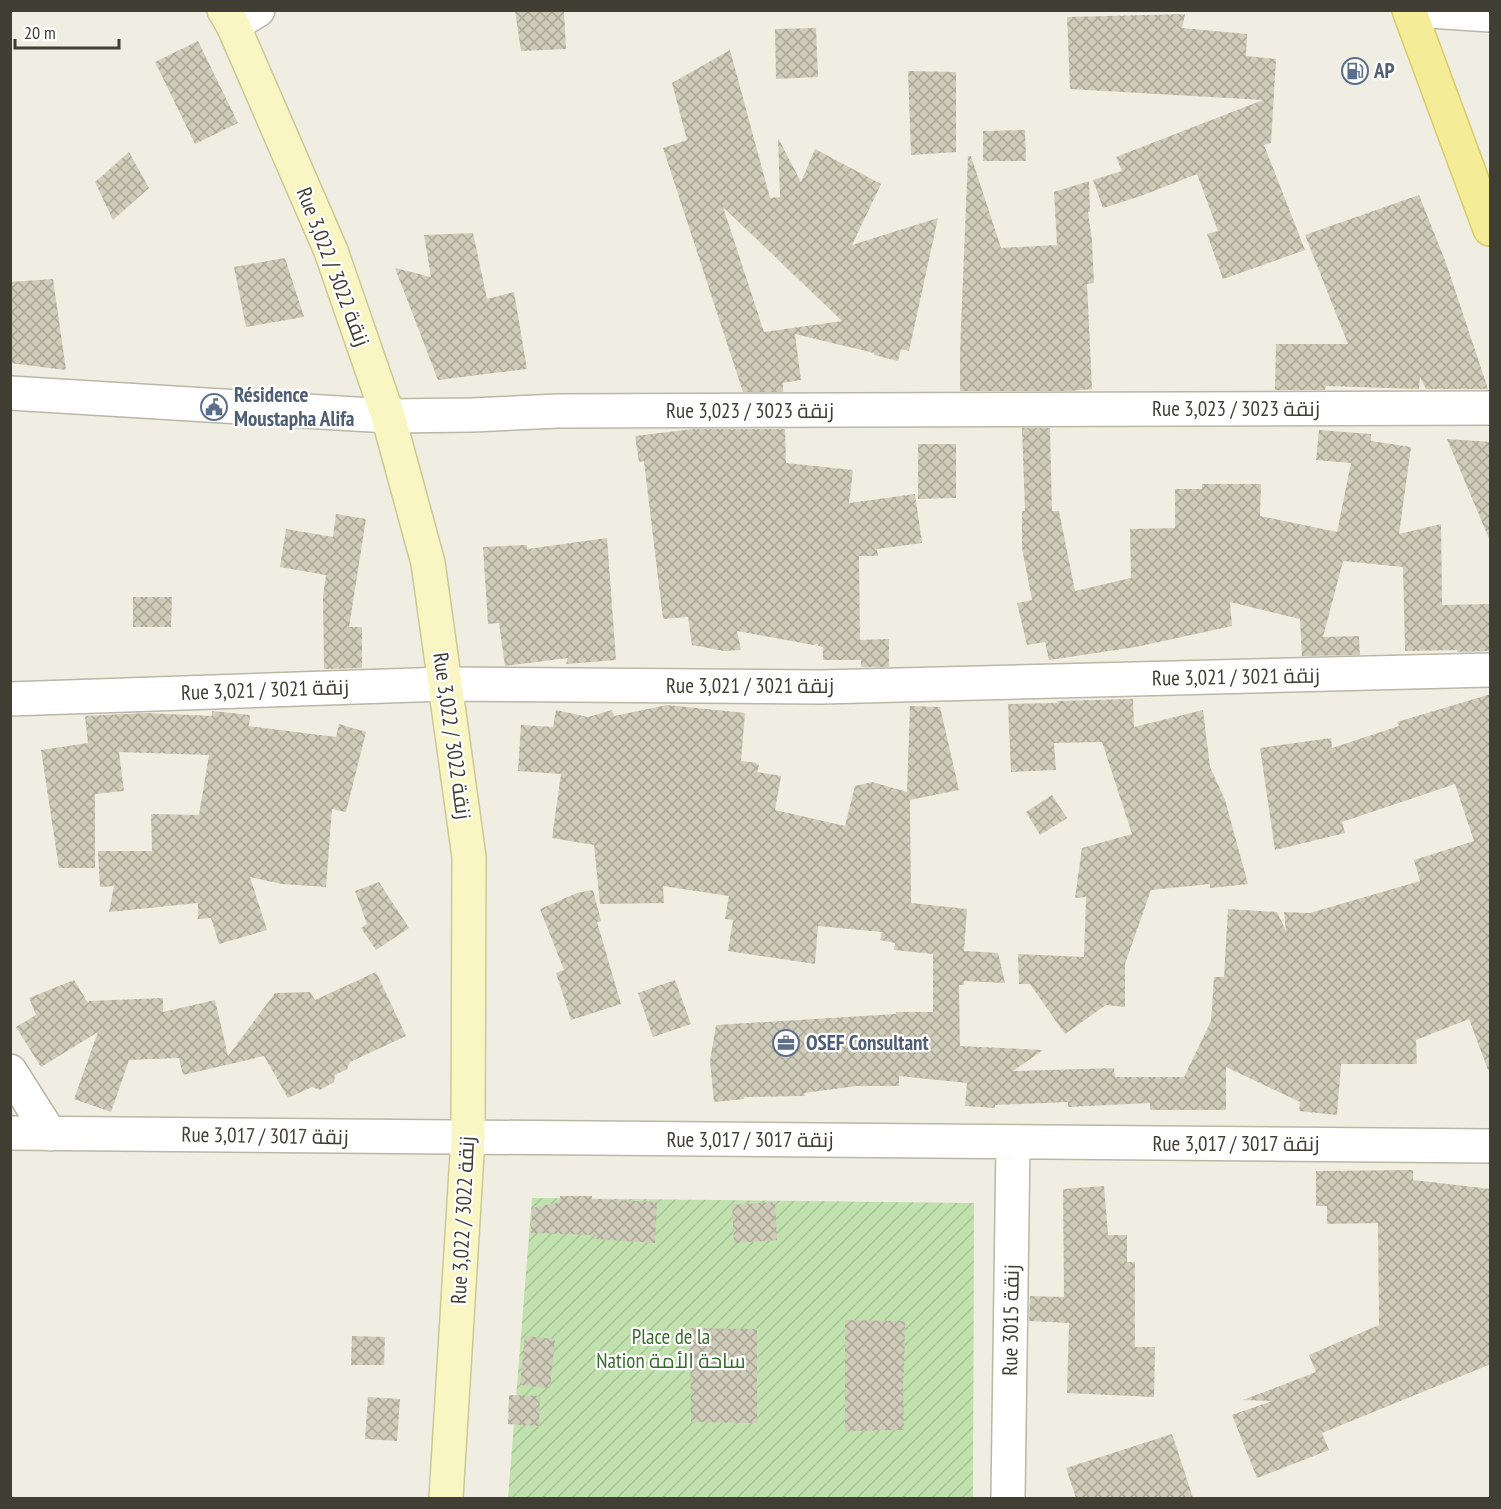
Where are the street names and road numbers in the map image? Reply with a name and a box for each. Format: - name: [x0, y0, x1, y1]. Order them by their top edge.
- street label: Rue 3,022 / زنقة 3022: [291, 184, 376, 350]
- street label: Rue 3,023 / زنقة 3023: [1152, 395, 1320, 422]
- street label: Rue 3,023 / زنقة 3023: [666, 397, 834, 424]
- street label: Rue 3,022 / زنقة 3022: [427, 651, 478, 821]
- street label: Rue 3,021 / زنقة 3021: [1152, 662, 1320, 691]
- street label: Rue 3,021 / زنقة 3021: [666, 672, 834, 699]
- street label: Rue 3,021 / زنقة 3021: [181, 673, 349, 706]
- street label: Rue 3,017 / زنقة 3017: [181, 1121, 349, 1150]
- street label: Rue 3,017 / زنقة 3017: [666, 1126, 834, 1153]
- street label: Rue 3,017 / زنقة 3017: [1152, 1130, 1320, 1157]
- street label: Rue 3,022 / زنقة 3022: [445, 1135, 480, 1305]
- street label: Rue 3015 زنقة: [996, 1264, 1025, 1376]

